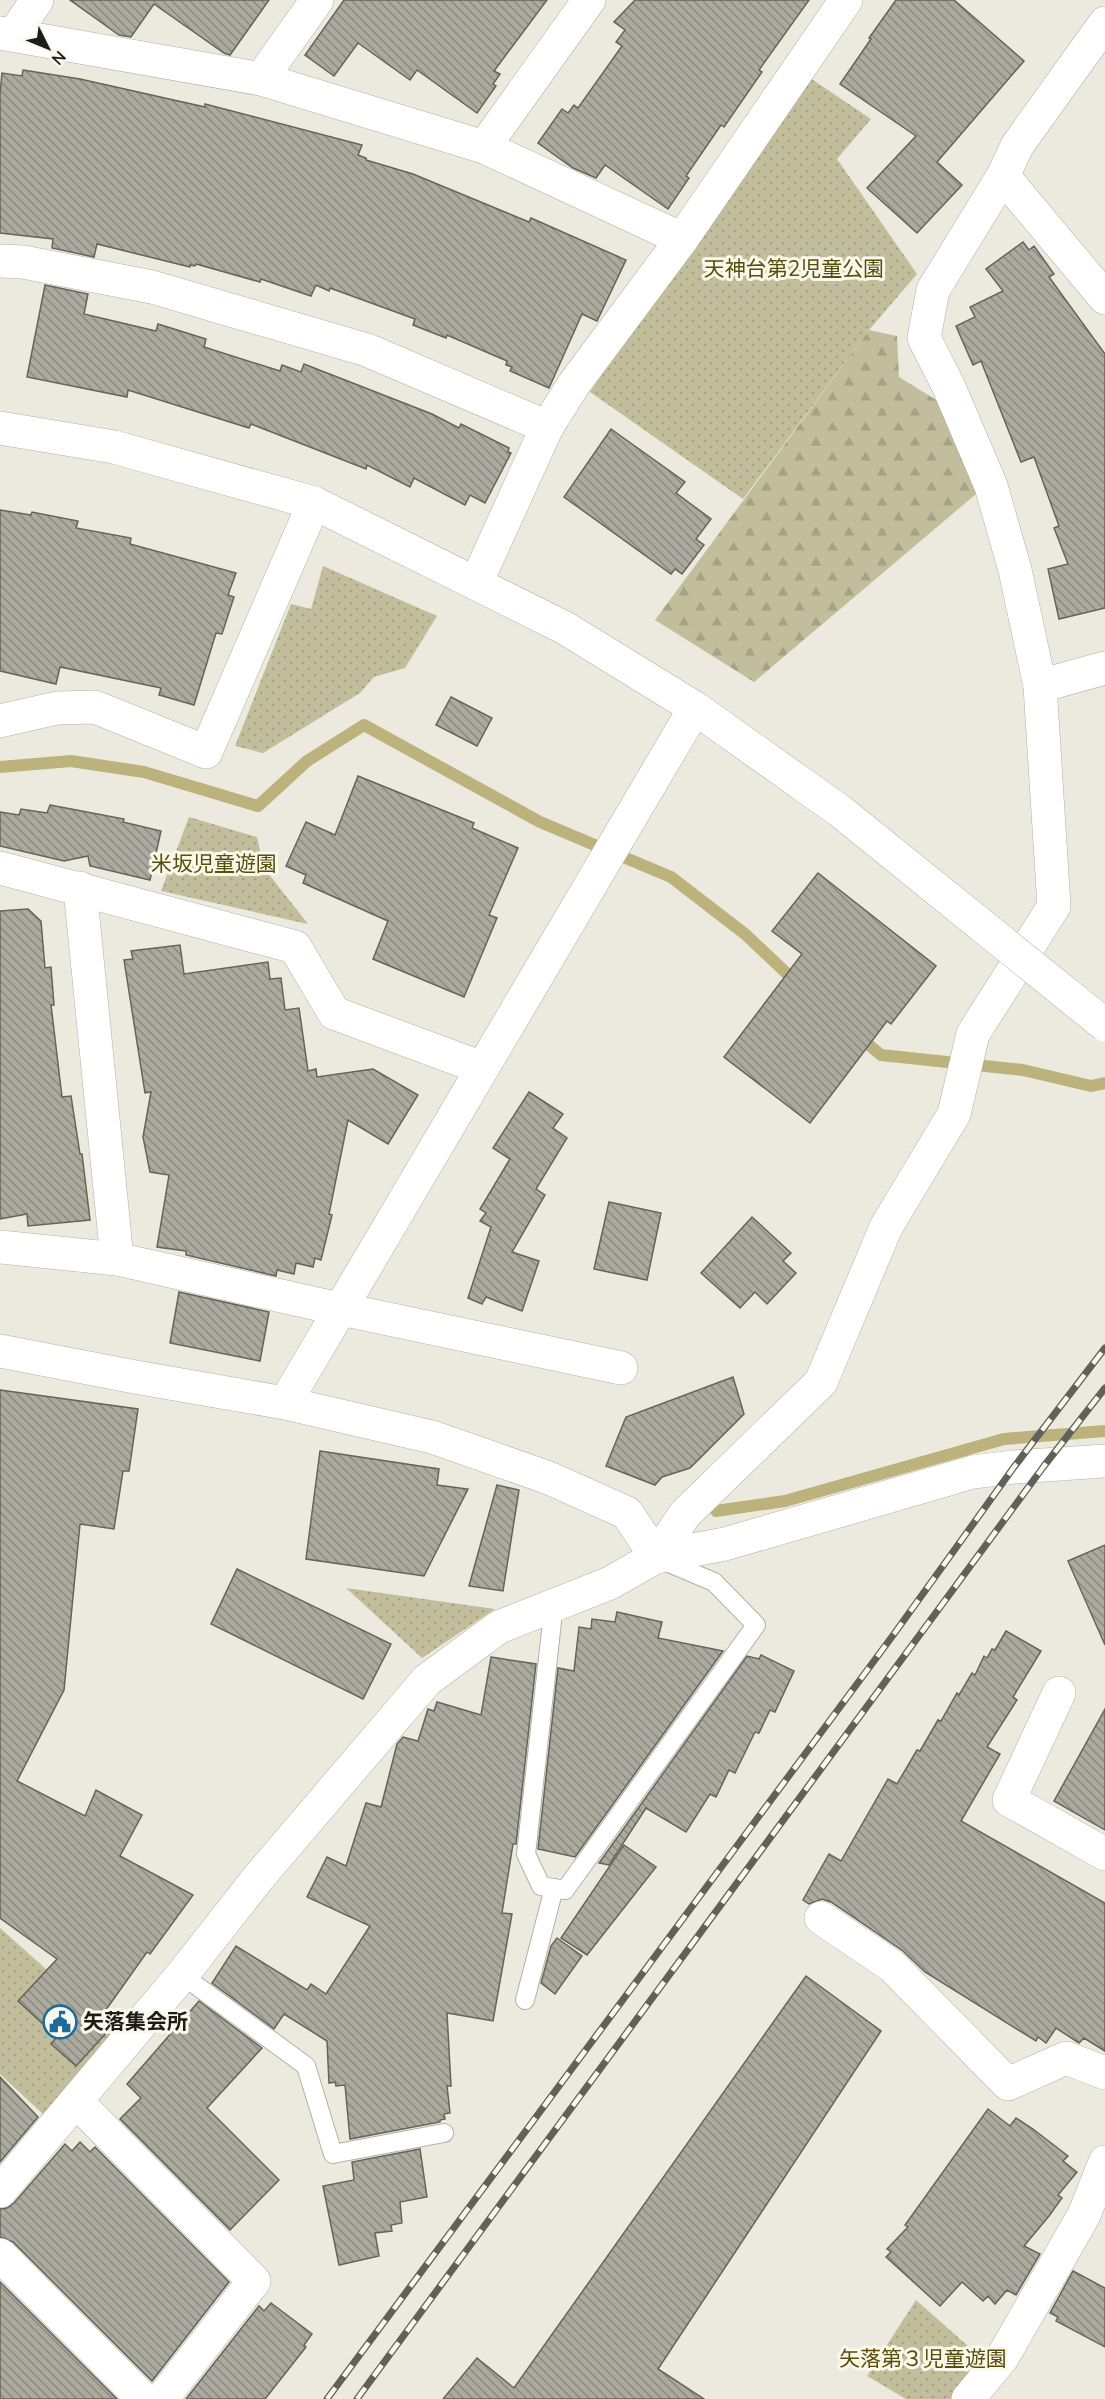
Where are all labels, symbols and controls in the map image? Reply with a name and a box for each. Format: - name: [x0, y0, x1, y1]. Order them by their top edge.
- north arrow: [18, 18, 78, 78]
- text: N: [46, 46, 70, 69]
- park label: 天神台第2児童公園: [704, 255, 884, 283]
- park label: 米坂児童遊園: [151, 850, 277, 878]
- public building icon: 矢落集会所: [42, 2004, 78, 2040]
- place label: 矢落集会所: [83, 2008, 188, 2036]
- park label: 矢落第３児童遊園: [839, 2345, 1007, 2373]

